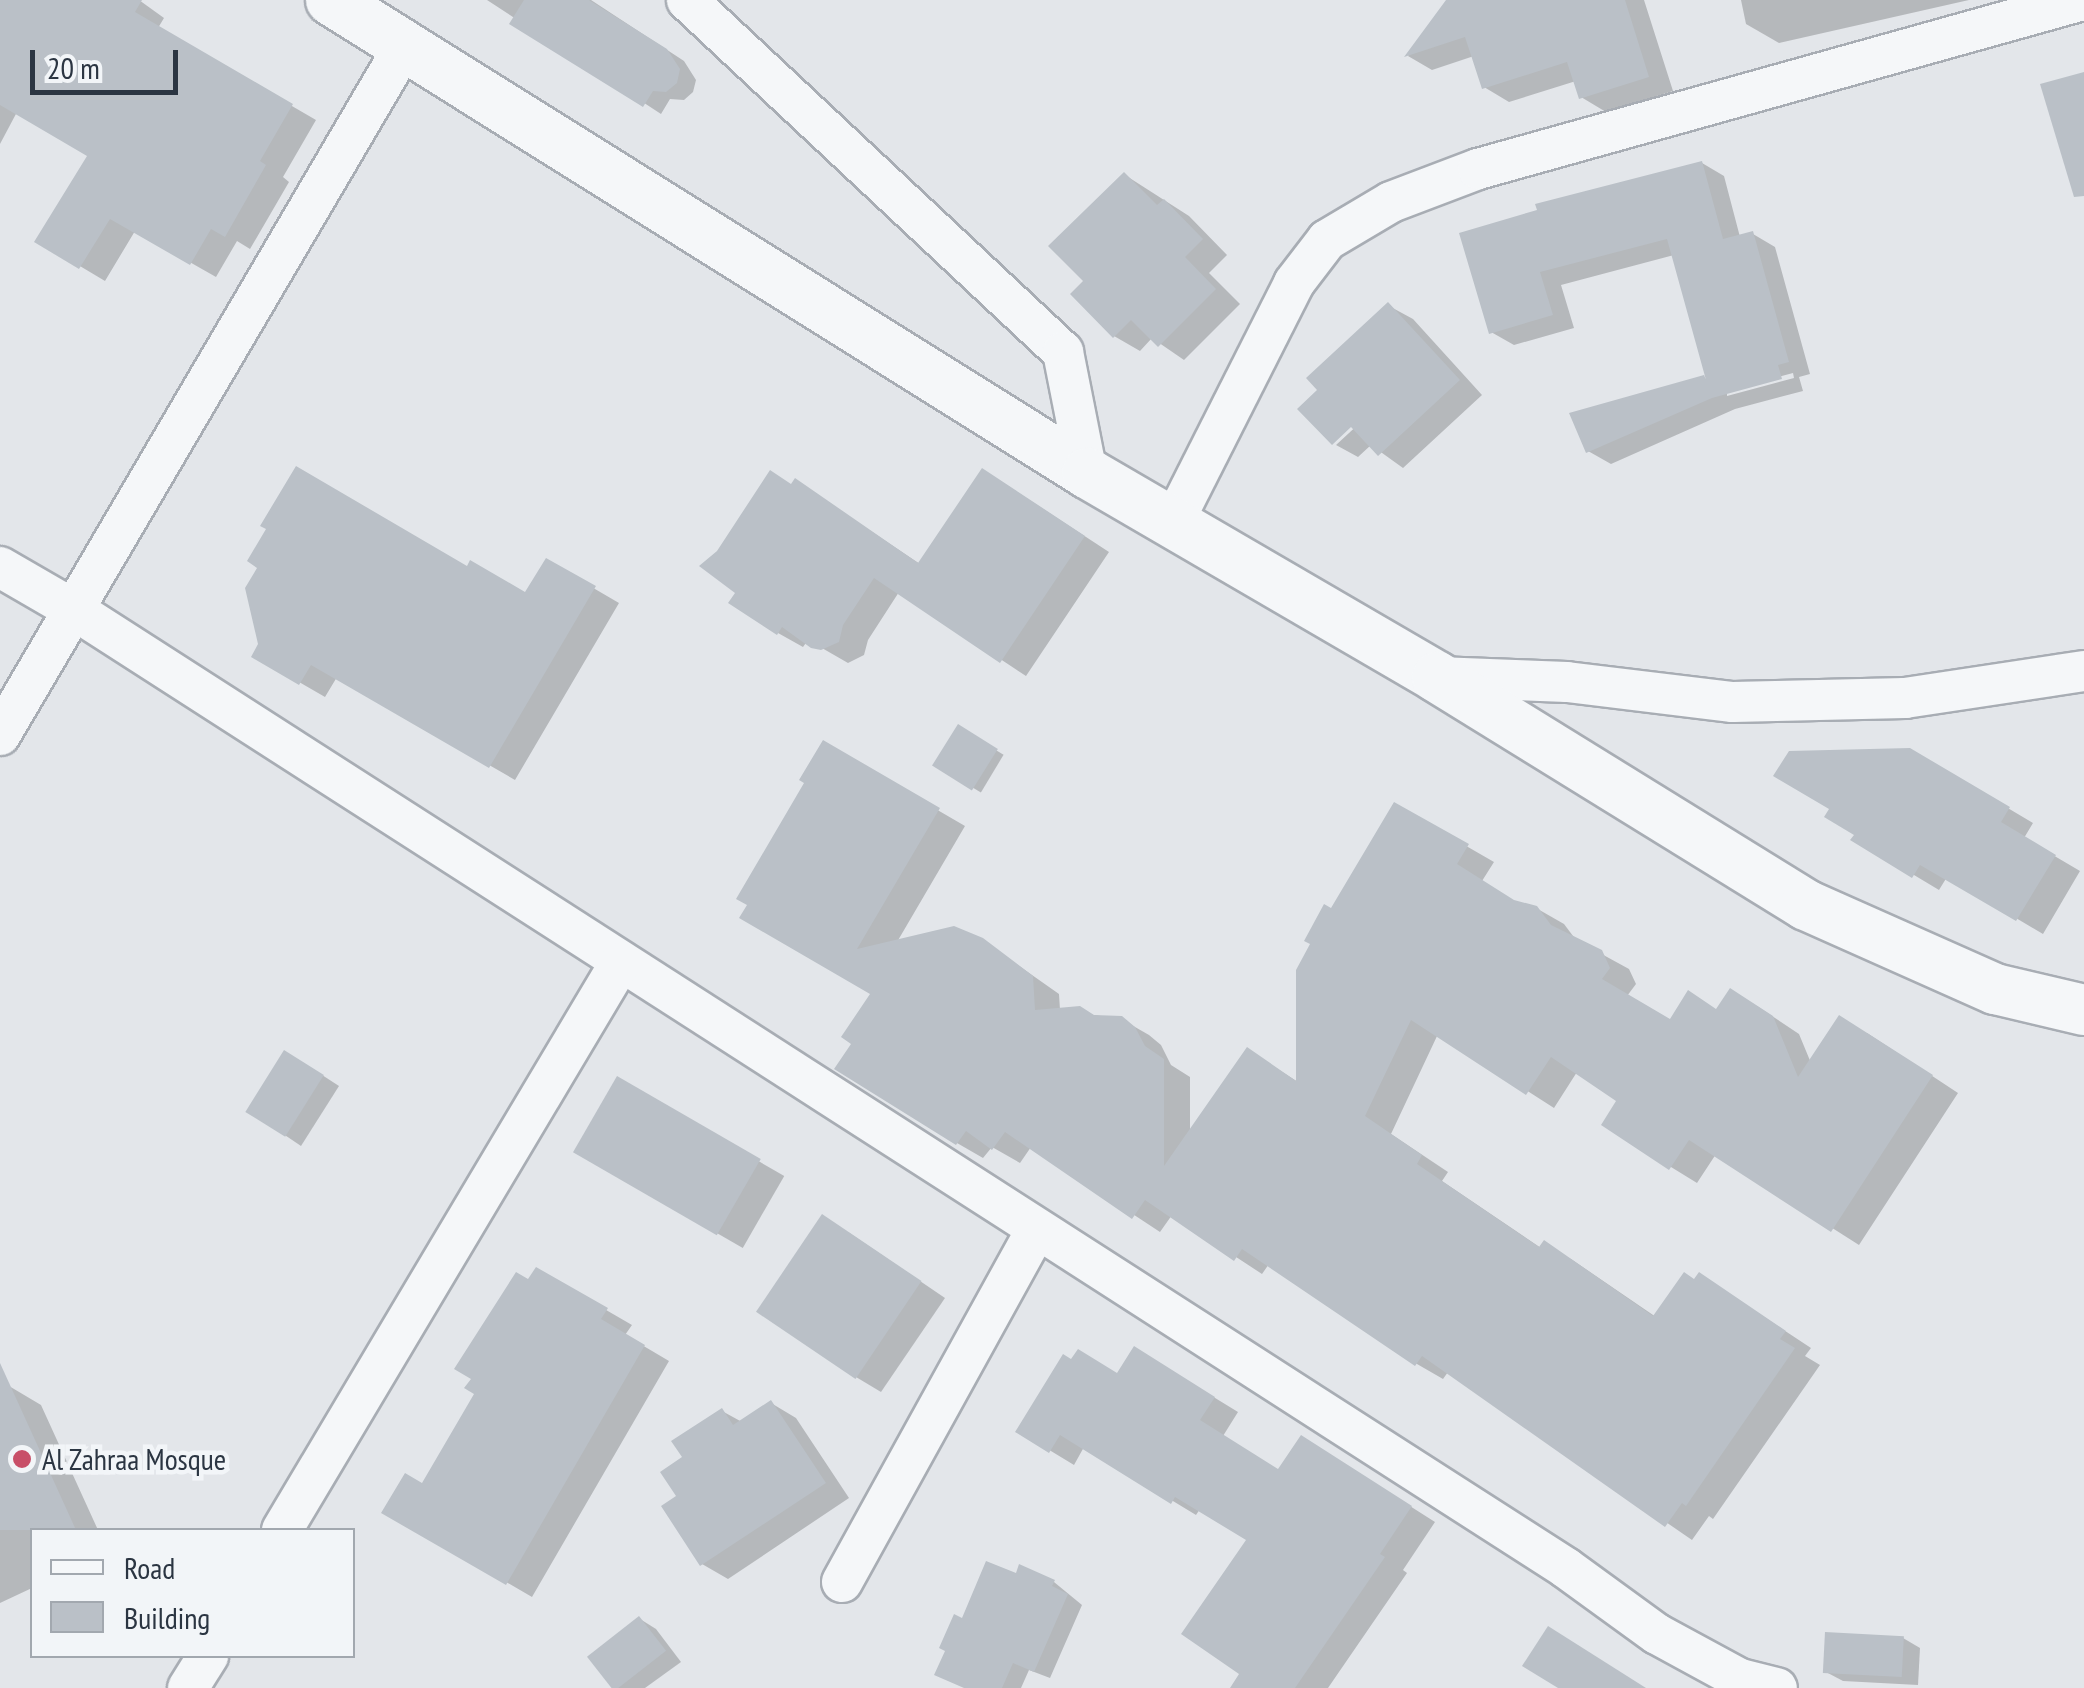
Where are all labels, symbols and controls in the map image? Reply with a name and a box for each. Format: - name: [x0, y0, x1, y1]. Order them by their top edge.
- scale bar: [35, 30, 182, 92]
- text: 20 m: [47, 48, 100, 87]
- place label: Al Zahraa Mosque: [42, 1441, 227, 1477]
- marker: Al Zahraa Mosque: [11, 1448, 33, 1470]
- legend: [30, 1528, 355, 1658]
- text: Road: [124, 1548, 175, 1587]
- text: Building: [124, 1598, 210, 1637]

